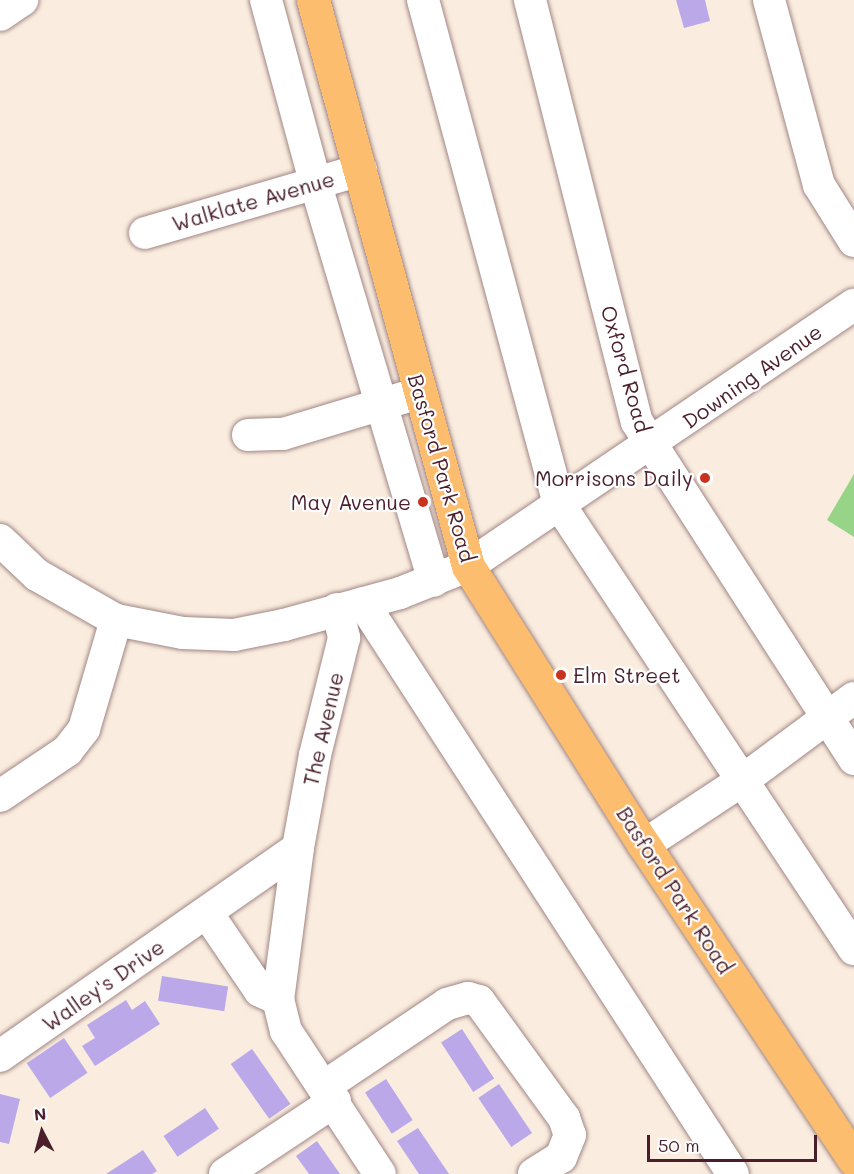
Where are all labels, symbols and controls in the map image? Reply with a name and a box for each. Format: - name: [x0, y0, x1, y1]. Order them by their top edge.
- street label: Walklate Avenue: [169, 166, 337, 236]
- street label: Oxford Road: [596, 303, 656, 435]
- street label: Downing Avenue: [677, 319, 827, 433]
- street label: Basford Park Road: [403, 371, 481, 565]
- place label: Morrisons Daily: [535, 465, 693, 491]
- marker: Morrisons Daily: [698, 471, 712, 485]
- place label: May Avenue: [291, 489, 411, 515]
- marker: May Avenue: [416, 495, 430, 509]
- place label: Elm Street: [573, 662, 681, 688]
- marker: Elm Street: [554, 668, 568, 682]
- street label: The Avenue: [298, 670, 348, 788]
- street label: Basford Park Road: [612, 802, 738, 978]
- street label: Walley's Drive: [37, 934, 169, 1036]
- north arrow: [12, 1102, 72, 1162]
- text: N: [33, 1103, 47, 1125]
- scale bar: [650, 1123, 820, 1161]
- text: 50 m: [658, 1133, 700, 1157]

